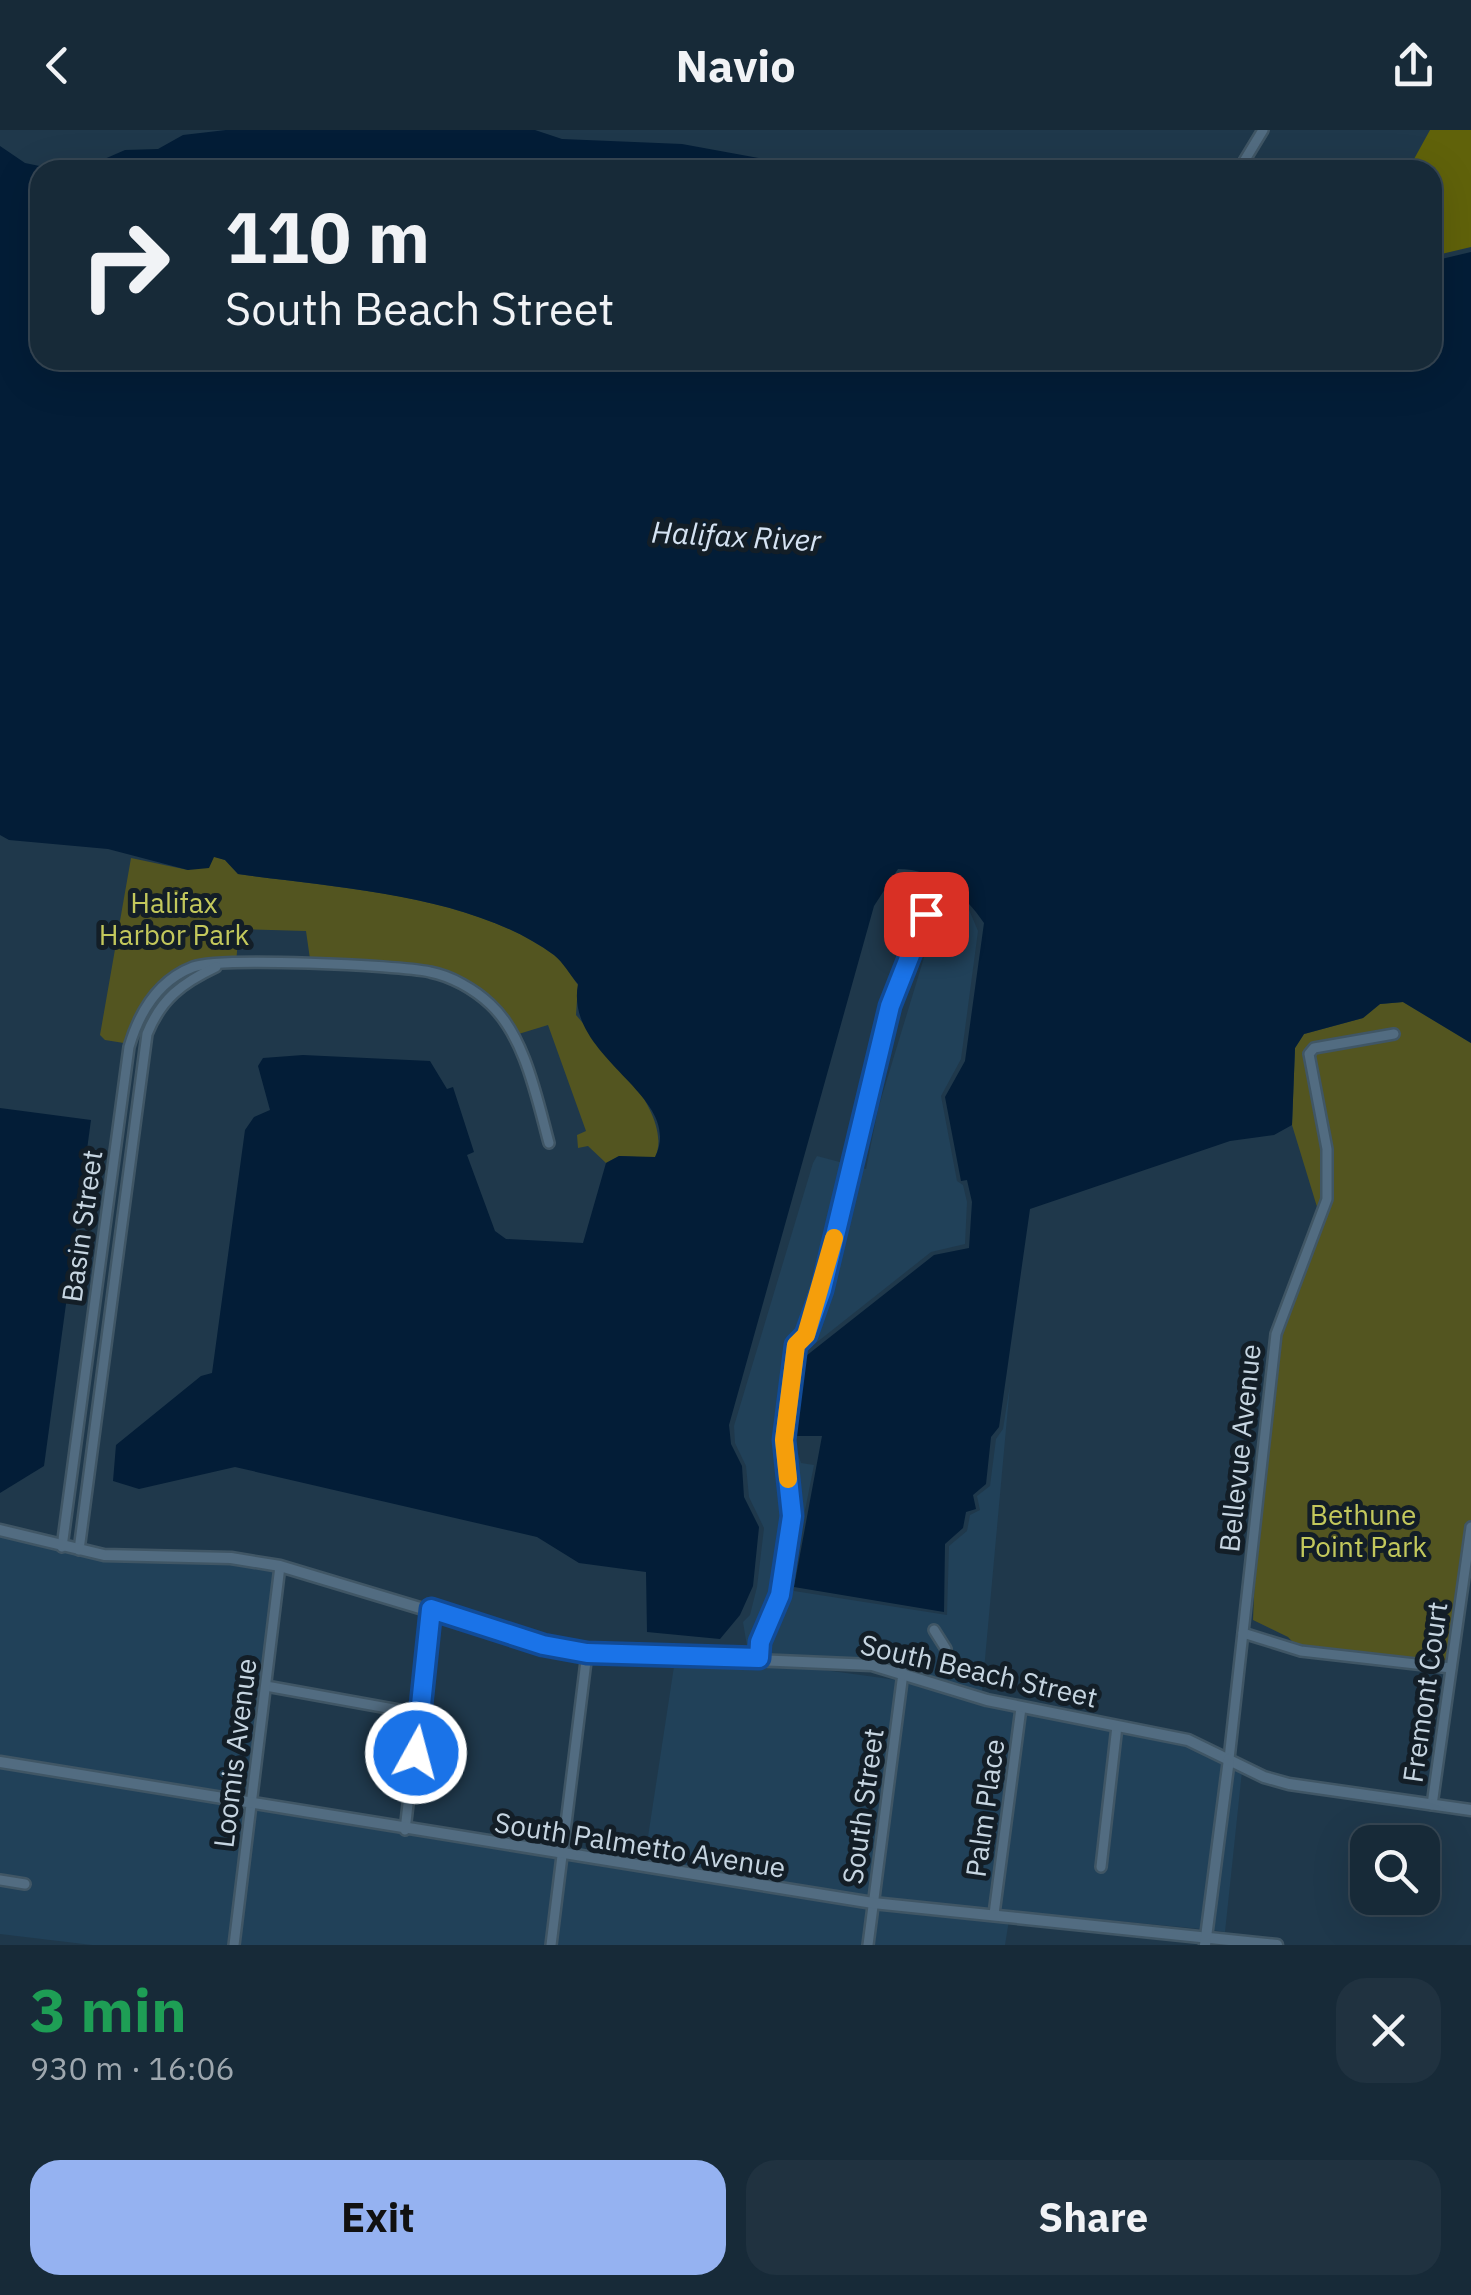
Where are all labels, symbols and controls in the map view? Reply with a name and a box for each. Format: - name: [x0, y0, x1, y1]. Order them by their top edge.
- text: Navio: [675, 36, 796, 94]
- icon: back: [30, 38, 85, 93]
- icon: share: [1386, 38, 1441, 93]
- text: 110 m: [225, 191, 430, 282]
- icon: right: [60, 200, 190, 330]
- text: South Beach Street: [225, 279, 614, 337]
- water label: Halifax River: [650, 512, 823, 559]
- pin: [884, 872, 969, 957]
- park label: Halifax Harbor Park: [99, 884, 249, 953]
- icon: arrive: [899, 887, 954, 942]
- street label: Basin Street: [53, 1147, 110, 1304]
- street label: Bellevue Avenue: [1210, 1342, 1269, 1554]
- park label: Bethune Point Park: [1299, 1496, 1427, 1565]
- street label: Fremont Court: [1394, 1599, 1456, 1785]
- street label: South Beach Street: [857, 1625, 1101, 1716]
- street label: Loomis Avenue: [205, 1656, 264, 1850]
- position arrow: [364, 1701, 468, 1805]
- street label: South Street: [833, 1726, 892, 1886]
- street label: Palm Place: [957, 1736, 1013, 1879]
- street label: South Palmetto Avenue: [492, 1803, 788, 1886]
- map controls: [1350, 1825, 1440, 1915]
- button: search: [1350, 1825, 1440, 1915]
- text: 3 min: [30, 1970, 187, 2049]
- button: close: [1336, 1978, 1441, 2083]
- text: 930 m · 16:06: [30, 2047, 235, 2089]
- button: Exit: [30, 2160, 726, 2275]
- button: Share: [746, 2160, 1441, 2275]

